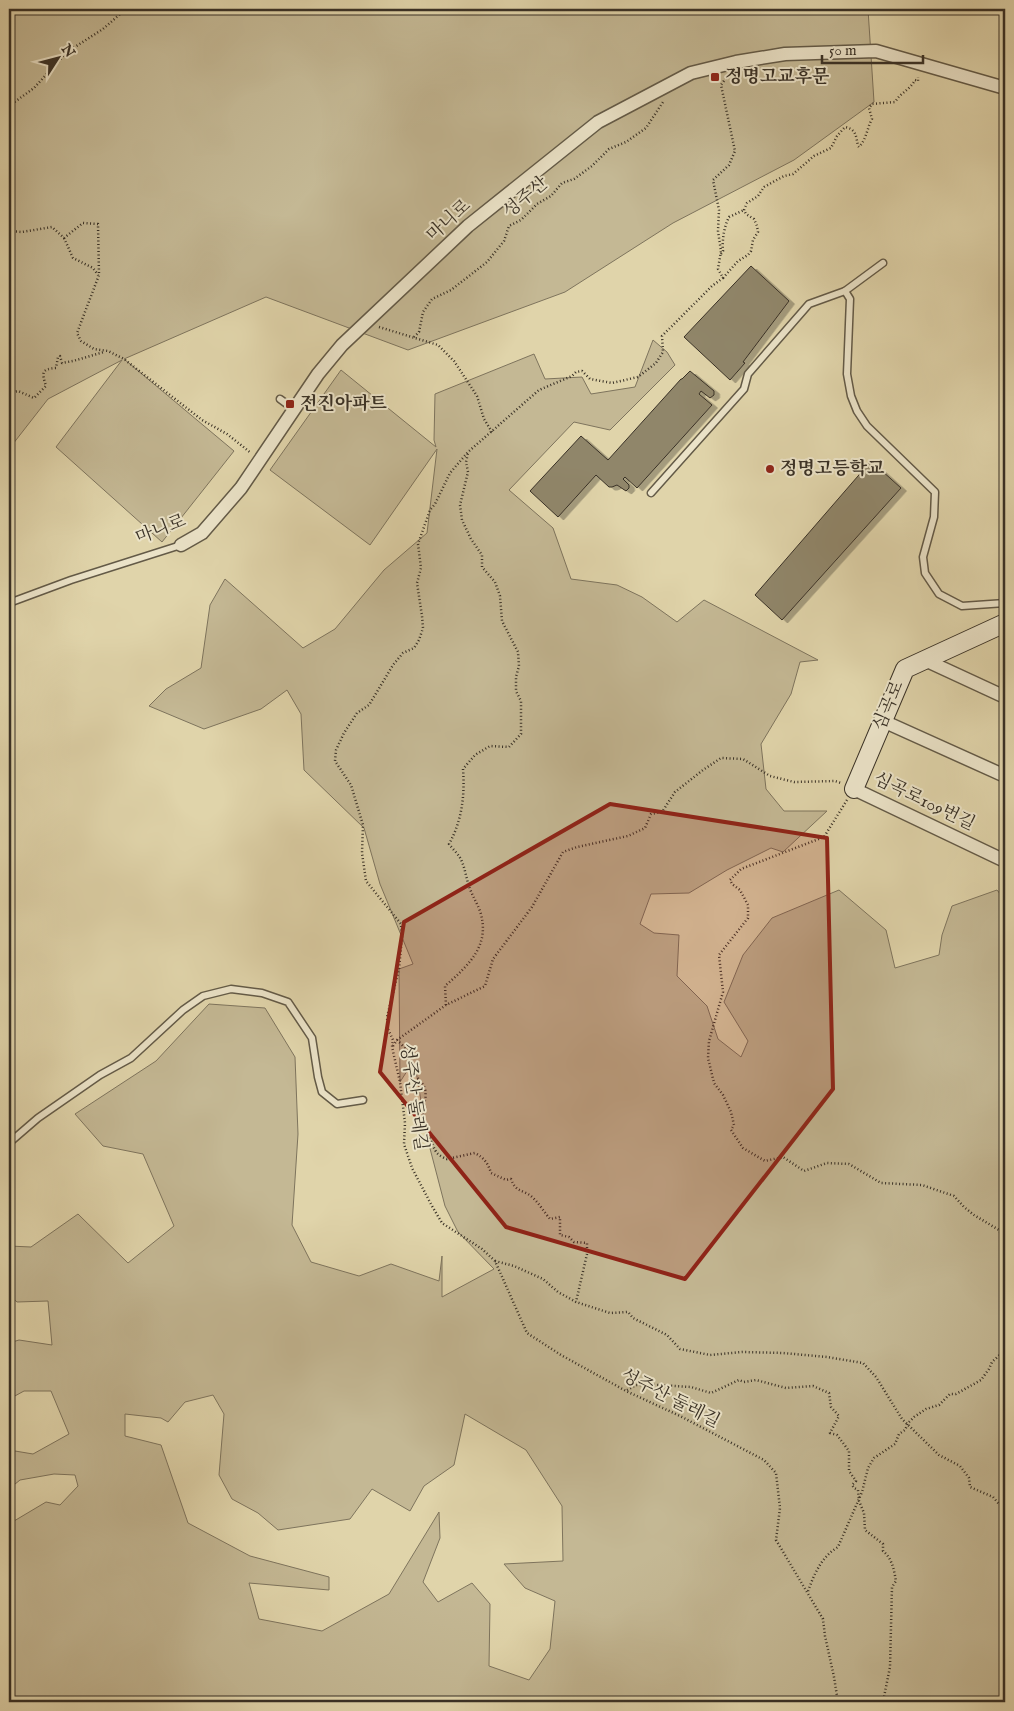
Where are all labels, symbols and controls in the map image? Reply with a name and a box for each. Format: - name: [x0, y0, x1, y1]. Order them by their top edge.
- north arrow: [32, 32, 82, 82]
- scale bar: [822, 32, 923, 64]
- text: N: [56, 40, 79, 61]
- text: 50 m: [829, 41, 857, 60]
- place label: 정명고교후문: [725, 66, 830, 89]
- marker: 정명고교후문: [709, 71, 721, 83]
- street label: 성주산: [499, 172, 554, 224]
- street label: 마니로: [422, 195, 476, 247]
- place label: 전진아파트: [300, 393, 388, 416]
- marker: 전진아파트: [284, 398, 296, 410]
- place label: 정명고등학교: [780, 458, 885, 481]
- marker: 정명고등학교: [764, 463, 776, 475]
- street label: 마니로: [133, 510, 189, 550]
- street label: 심곡로: [868, 677, 910, 735]
- street label: 심곡로109번길: [869, 767, 979, 837]
- street label: 성주산 둘레길: [394, 1042, 432, 1152]
- street label: 성주산 둘레길: [617, 1364, 723, 1434]

